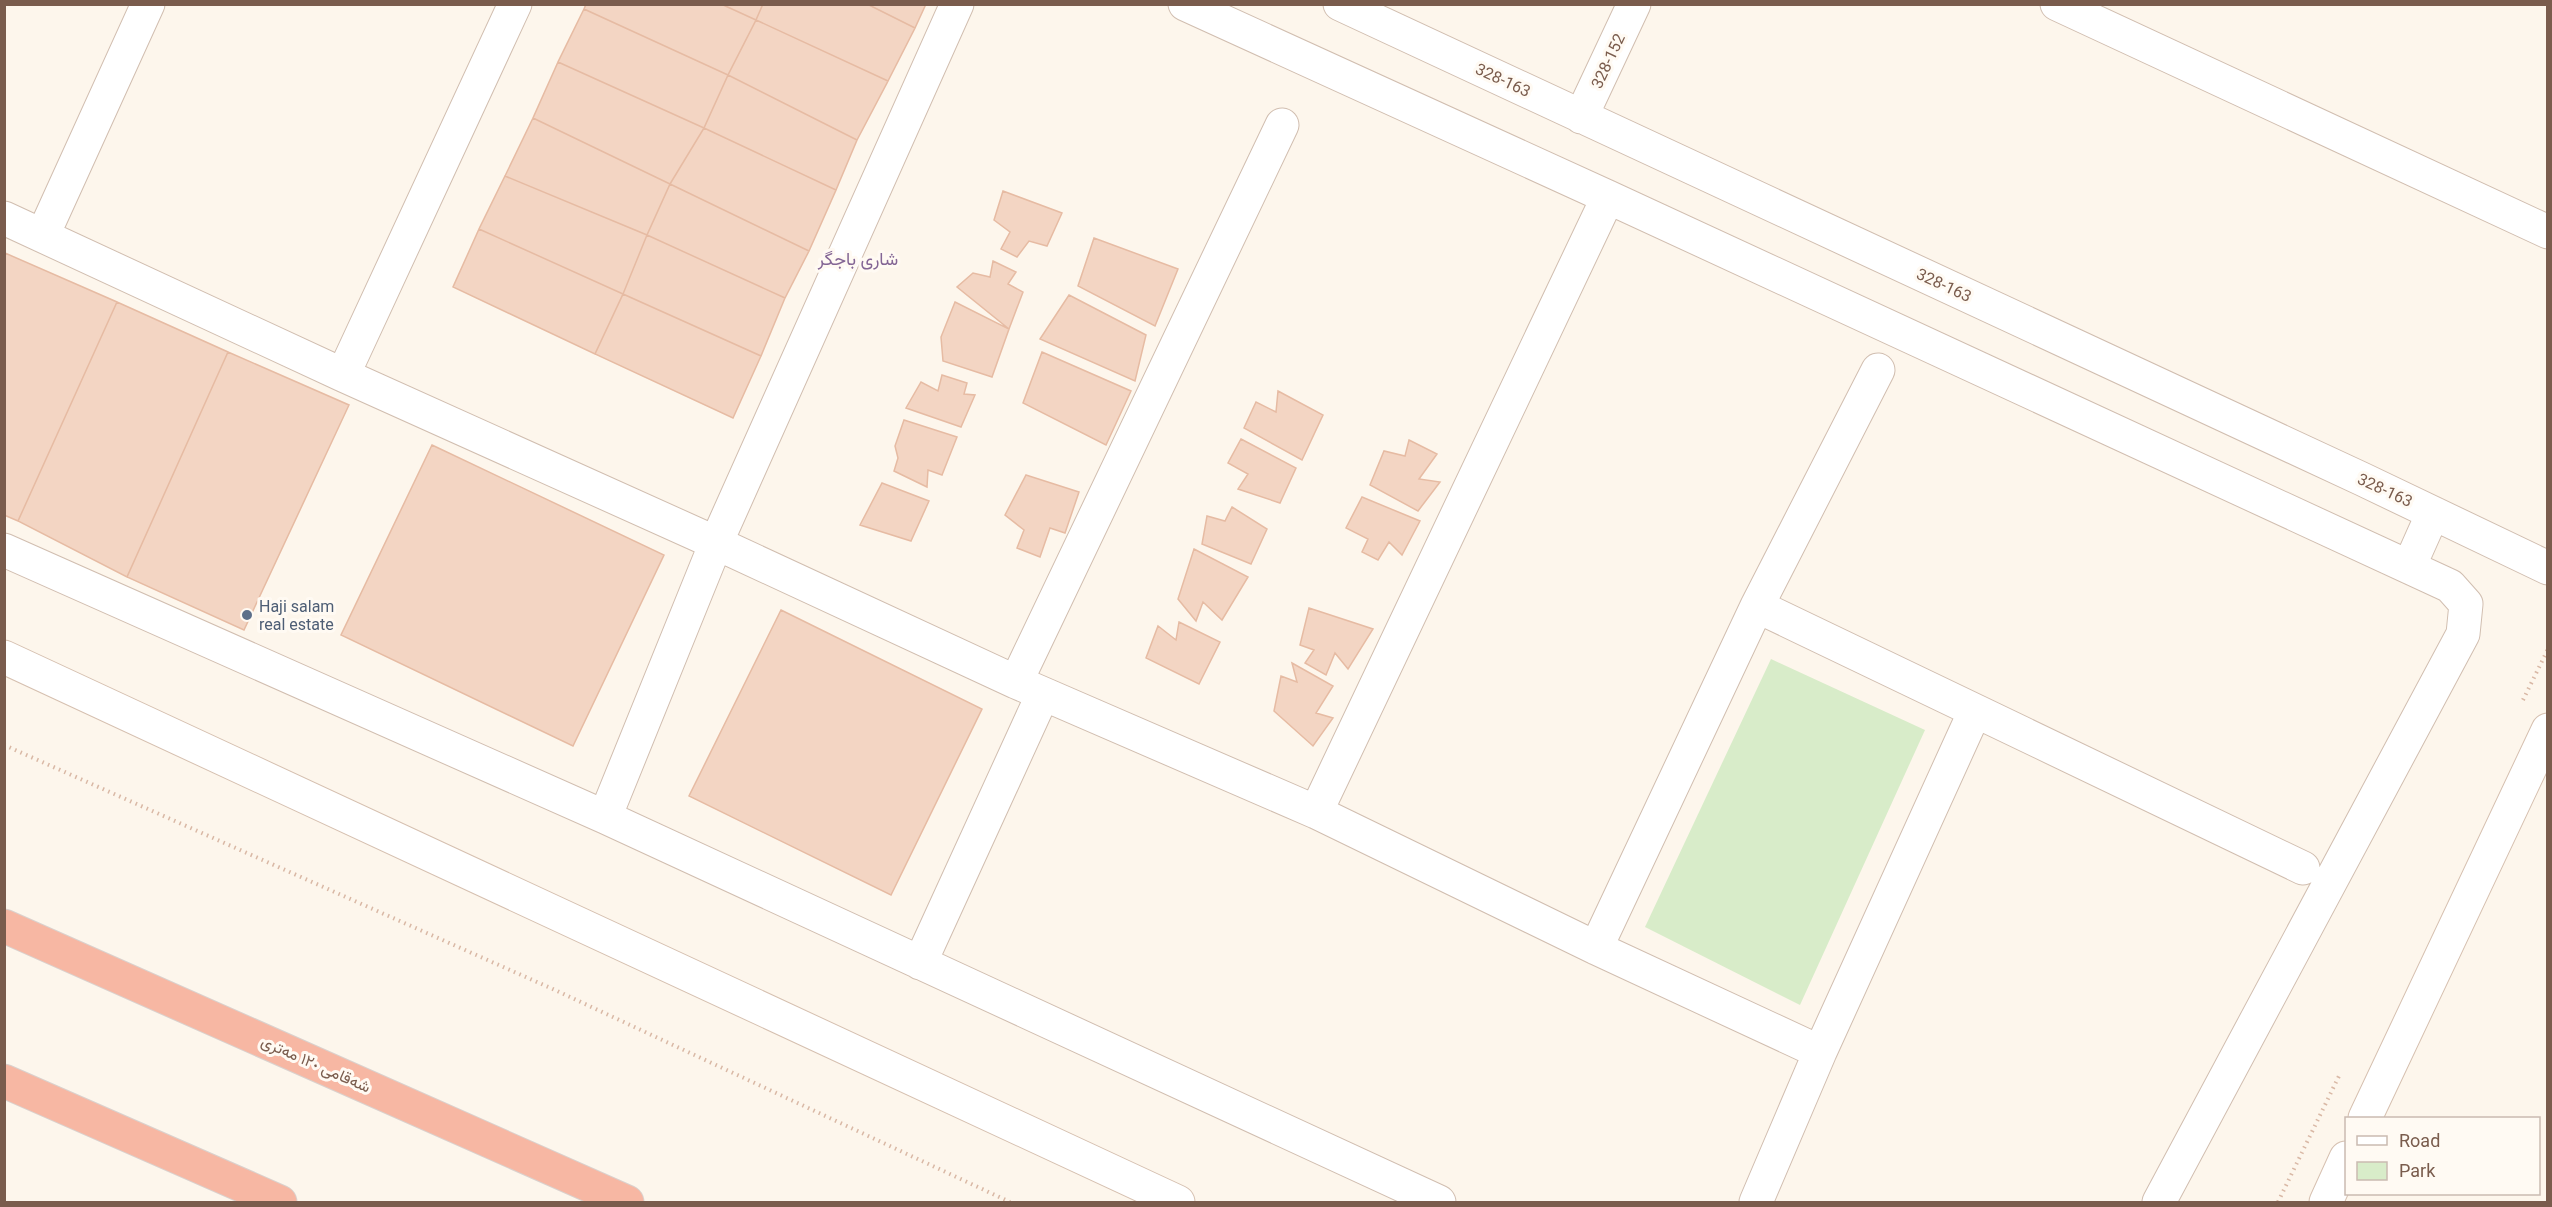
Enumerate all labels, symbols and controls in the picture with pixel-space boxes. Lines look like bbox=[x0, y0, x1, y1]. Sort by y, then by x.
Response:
street label: 328-152 bbox=[1587, 31, 1629, 91]
street label: 328-163 bbox=[1473, 59, 1533, 101]
district label: شاری باجگر bbox=[817, 248, 898, 270]
street label: 328-163 bbox=[1914, 264, 1974, 306]
street label: 328-163 bbox=[2355, 469, 2415, 511]
place label: Haji salam real estate bbox=[259, 597, 334, 634]
marker: Haji salam real estate bbox=[240, 608, 254, 622]
street label: شەقامی ١٢٠ مەتری bbox=[258, 1031, 374, 1098]
legend bbox=[2345, 1117, 2540, 1195]
text: Road bbox=[2399, 1130, 2440, 1151]
text: Park bbox=[2399, 1160, 2436, 1181]

